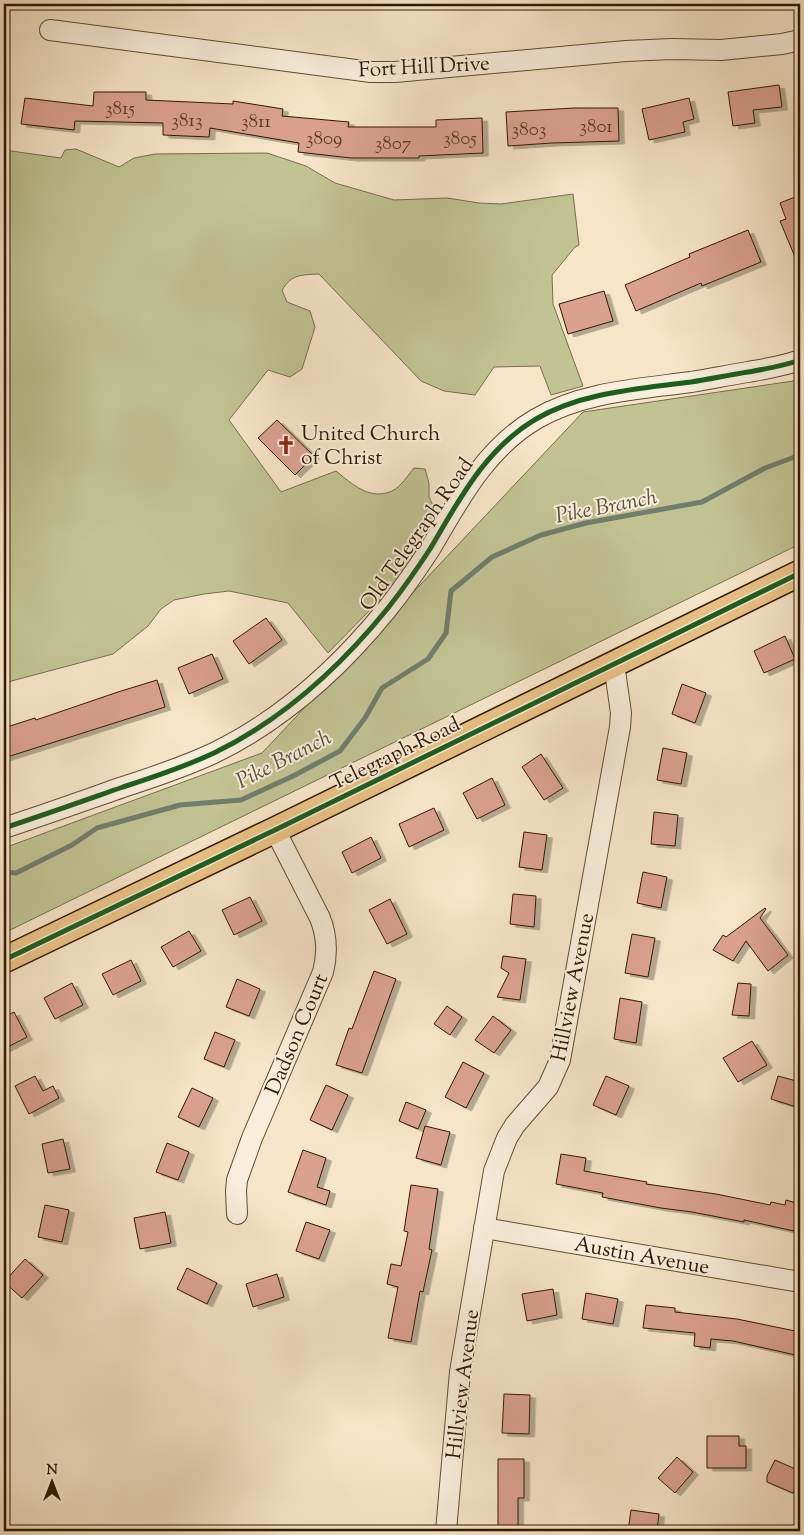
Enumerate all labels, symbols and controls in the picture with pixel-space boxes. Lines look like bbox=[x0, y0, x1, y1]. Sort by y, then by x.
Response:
street label: Fort Hill Drive bbox=[358, 50, 491, 86]
house number: 3815 bbox=[105, 96, 136, 123]
house number: 3813 bbox=[171, 108, 203, 135]
house number: 3811 bbox=[241, 109, 272, 136]
house number: 3801 bbox=[579, 114, 613, 141]
house number: 3803 bbox=[512, 117, 546, 144]
house number: 3809 bbox=[306, 126, 342, 153]
house number: 3805 bbox=[443, 126, 477, 153]
house number: 3807 bbox=[375, 131, 412, 158]
place label: United Church of Christ bbox=[301, 420, 440, 474]
church icon: United Church of Christ bbox=[275, 434, 297, 456]
street label: Old Telegraph Road bbox=[353, 452, 482, 618]
water label: Pike Branch bbox=[553, 482, 660, 533]
street label: Telegraph Road bbox=[326, 710, 466, 799]
water label: Pike Branch bbox=[231, 723, 338, 798]
street label: Hillview Avenue bbox=[545, 911, 603, 1064]
street label: Dadson Court bbox=[259, 969, 337, 1100]
street label: Austin Avenue bbox=[572, 1230, 712, 1284]
street label: Hillview Avenue bbox=[440, 1308, 488, 1461]
north arrow bbox=[28, 1458, 78, 1508]
text: N bbox=[46, 1461, 58, 1481]

